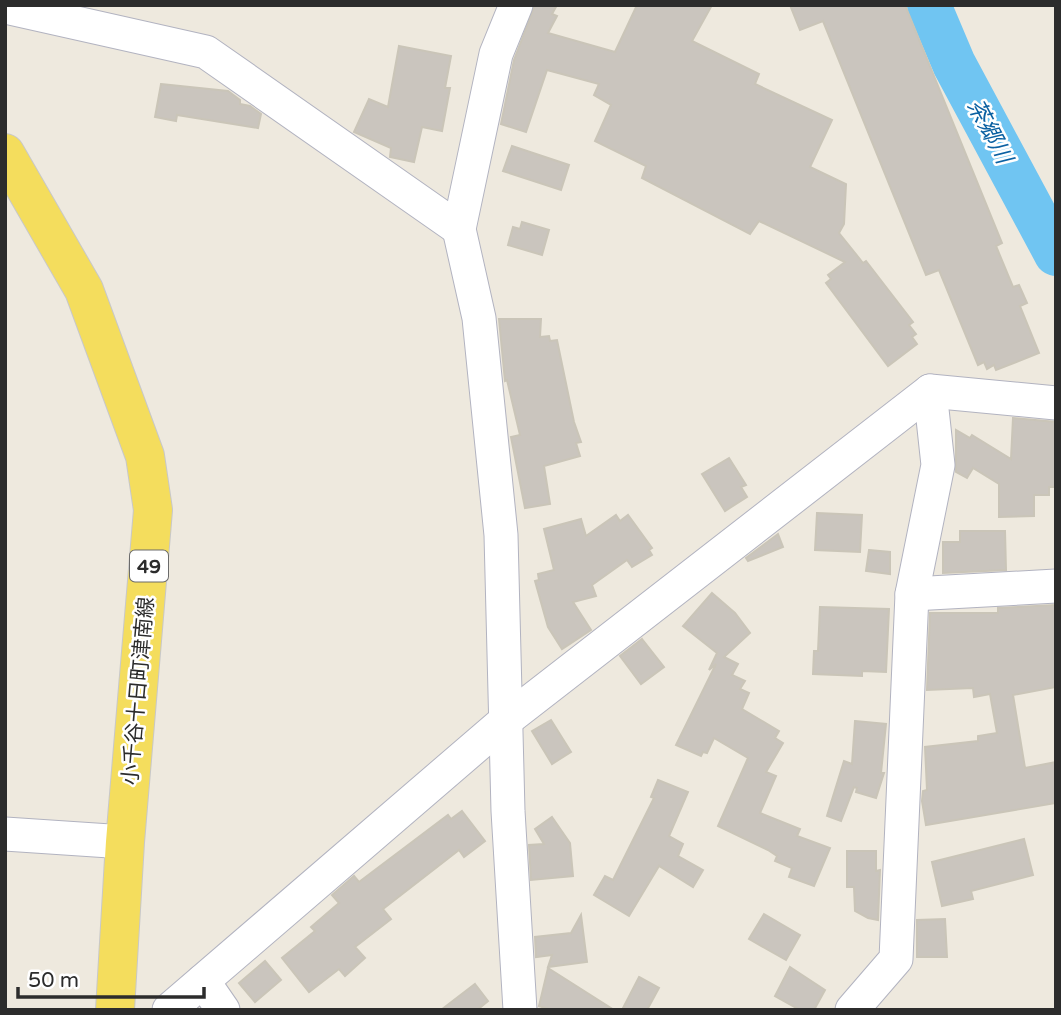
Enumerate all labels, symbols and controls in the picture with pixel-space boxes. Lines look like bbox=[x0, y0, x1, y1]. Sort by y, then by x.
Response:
water label: 茶郷川 bbox=[961, 94, 1019, 171]
road number: 49 bbox=[130, 551, 168, 582]
street label: 小千谷十日町津南線 bbox=[118, 596, 159, 786]
scale bar bbox=[18, 956, 203, 1000]
text: 50 m bbox=[28, 968, 79, 993]

